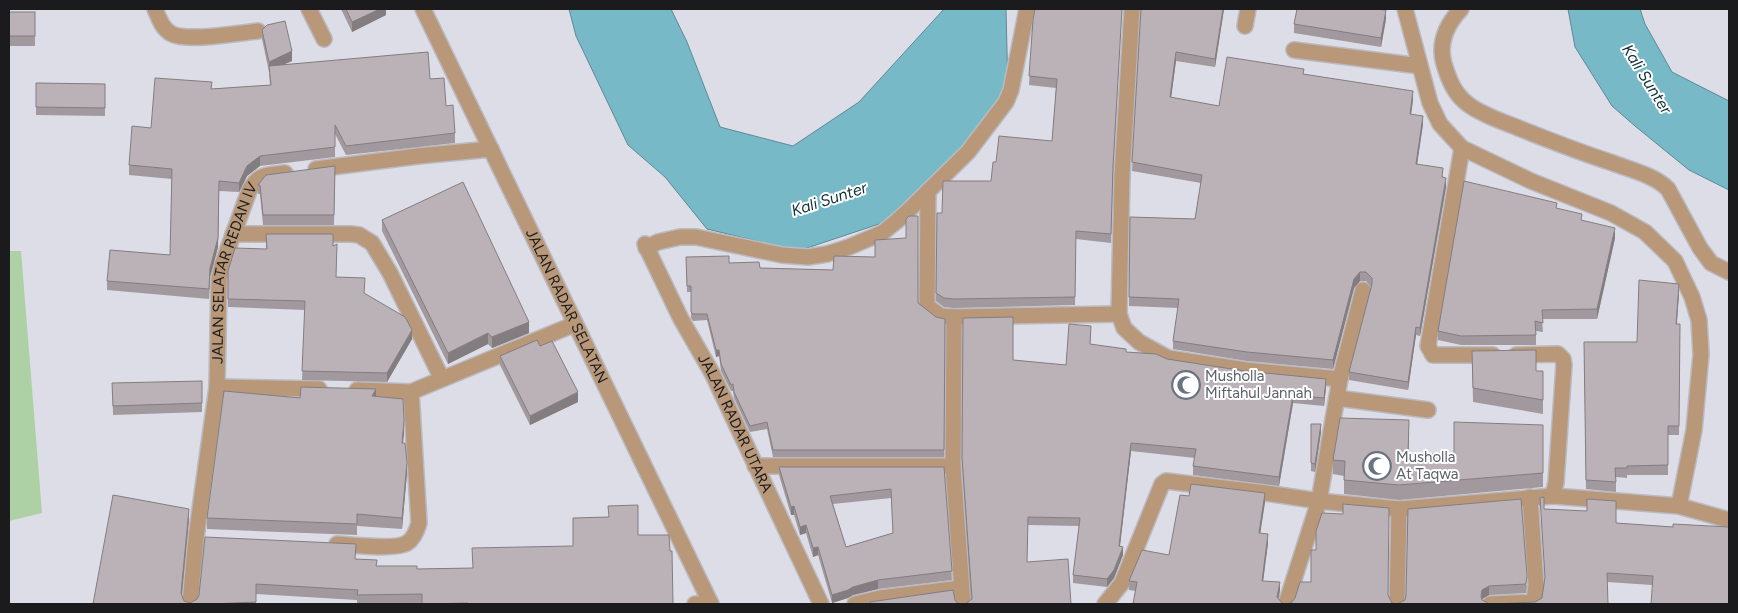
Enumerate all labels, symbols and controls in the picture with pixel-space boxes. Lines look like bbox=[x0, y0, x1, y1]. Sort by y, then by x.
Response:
water label: Kali Sunter bbox=[1618, 41, 1676, 118]
water label: Kali Sunter bbox=[789, 178, 870, 220]
street label: JALAN SELATAR REDAN IV bbox=[208, 179, 261, 364]
street label: JALAN RADAR SELATAN bbox=[522, 226, 612, 386]
street label: JALAN RADAR UTARA bbox=[694, 351, 776, 496]
place label: Musholla Miftahul Jannah bbox=[1205, 367, 1312, 402]
mosque icon: Musholla Miftahul Jannah bbox=[1171, 370, 1201, 400]
place label: Musholla At Taqwa bbox=[1396, 448, 1458, 483]
mosque icon: Musholla At Taqwa bbox=[1362, 451, 1392, 481]

